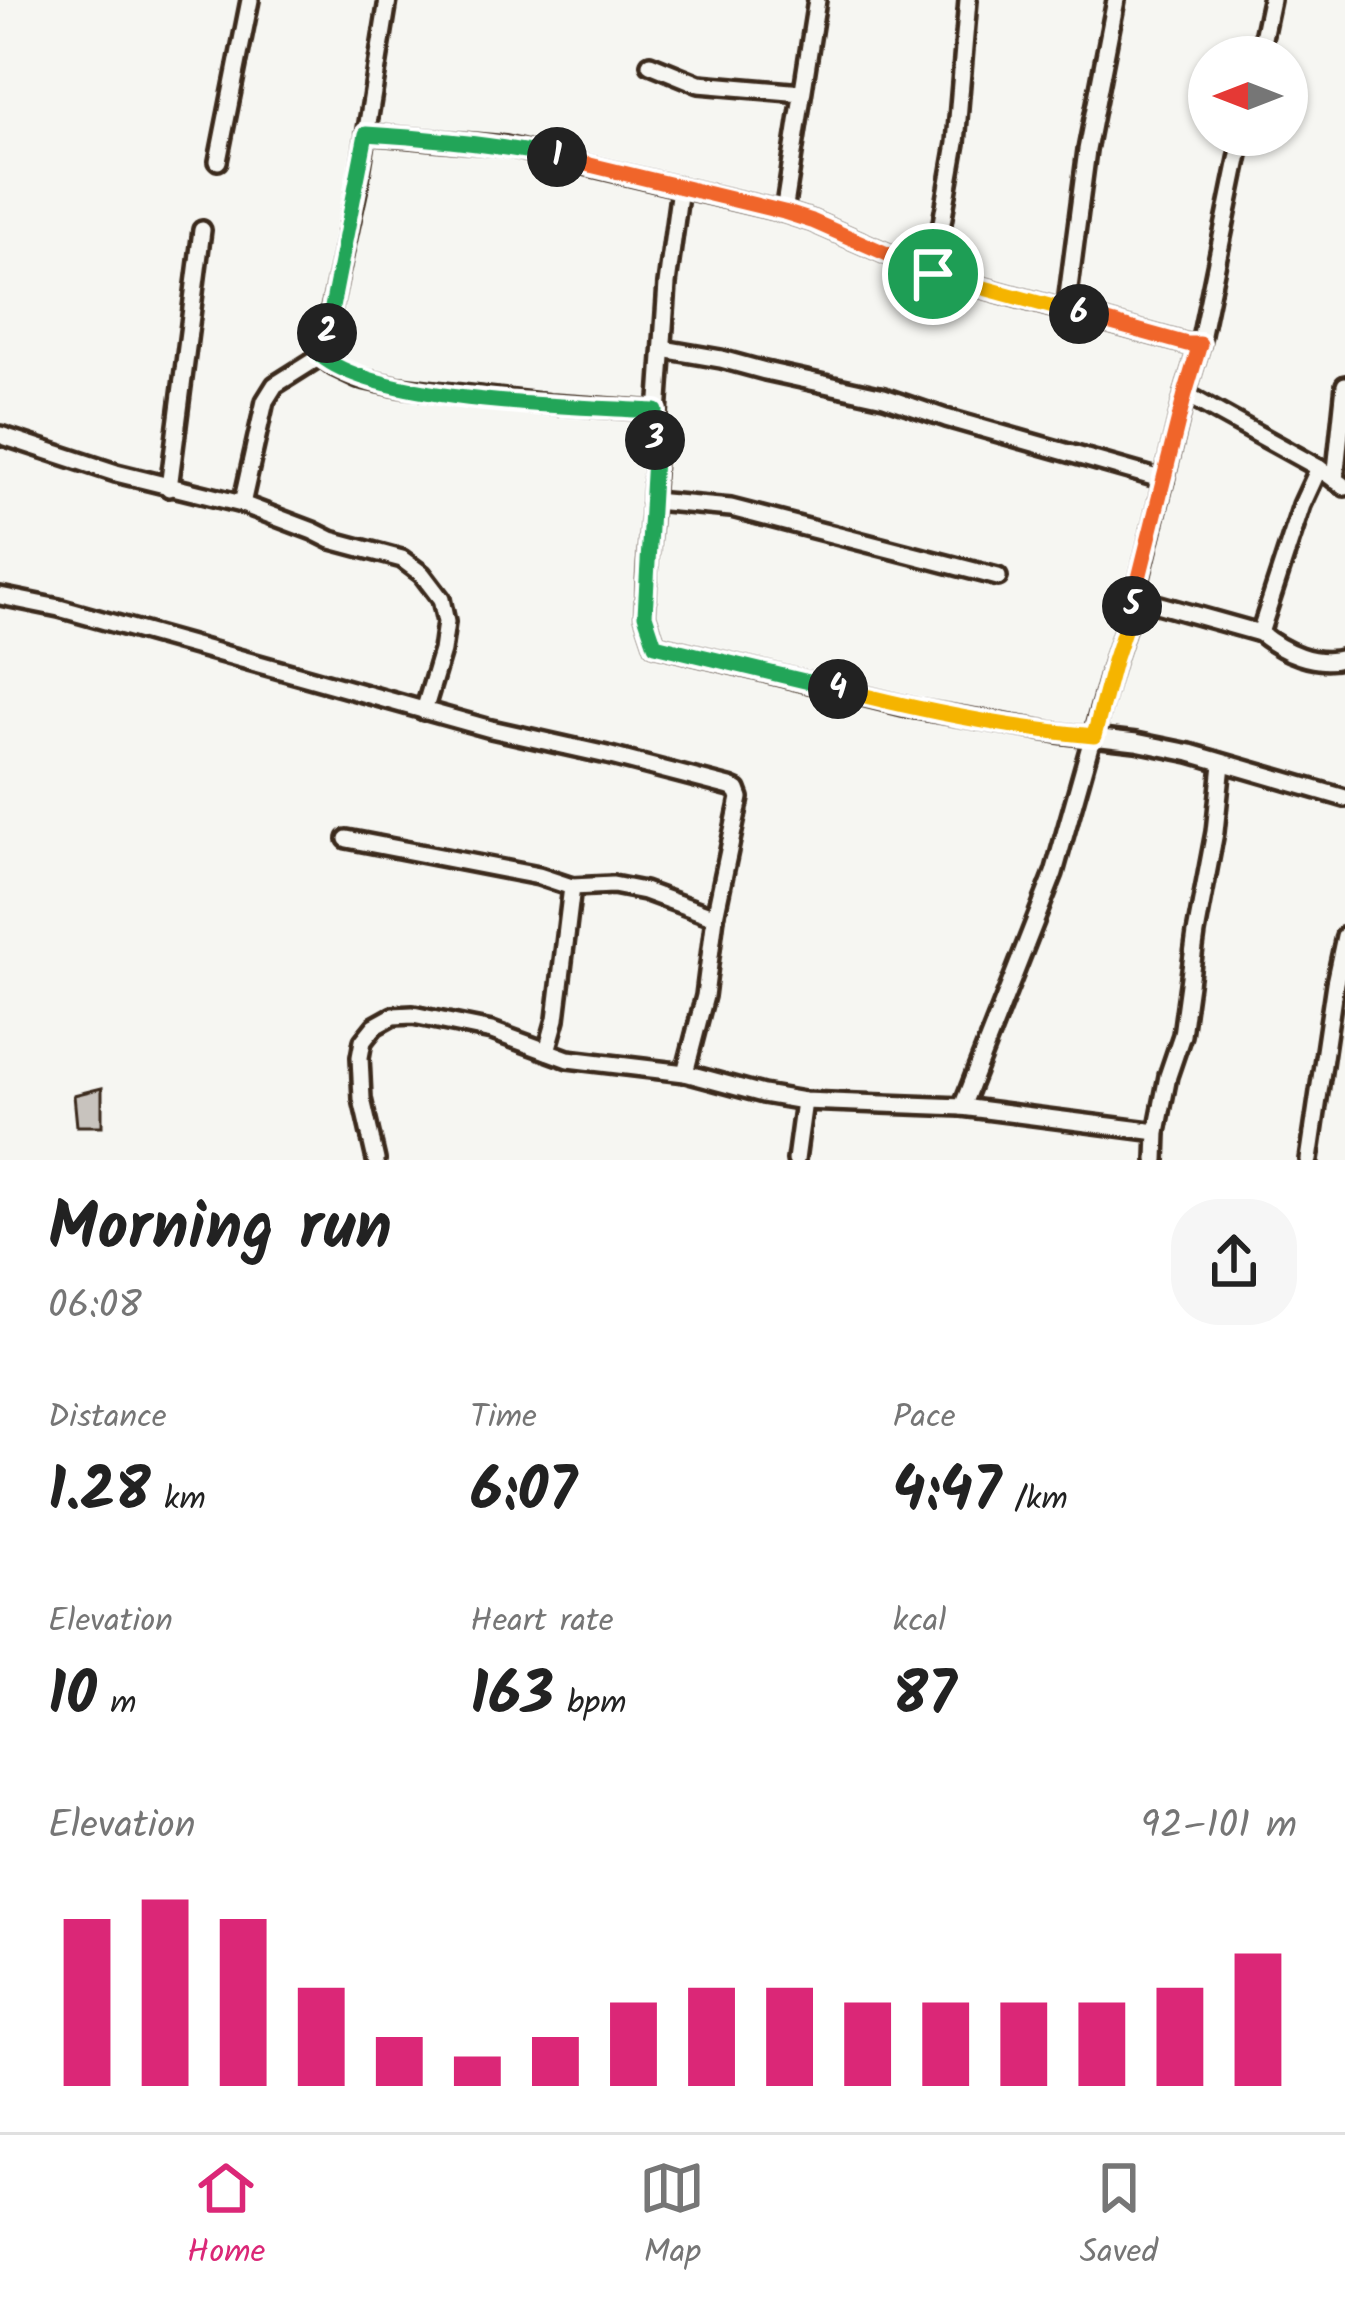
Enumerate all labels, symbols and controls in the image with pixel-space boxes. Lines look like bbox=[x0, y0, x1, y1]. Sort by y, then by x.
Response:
north arrow bbox=[1188, 36, 1308, 156]
map controls bbox=[1188, 36, 1308, 156]
pin: 1 bbox=[527, 127, 587, 187]
text: 1 bbox=[552, 130, 562, 183]
pin bbox=[882, 223, 984, 325]
icon: arrive bbox=[900, 241, 966, 307]
pin: 6 bbox=[1049, 284, 1109, 344]
text: 6 bbox=[1070, 287, 1088, 340]
pin: 2 bbox=[297, 303, 357, 363]
text: 2 bbox=[317, 306, 337, 359]
pin: 3 bbox=[625, 410, 685, 470]
text: 3 bbox=[646, 413, 664, 466]
pin: 5 bbox=[1102, 576, 1162, 636]
text: 5 bbox=[1124, 579, 1140, 632]
pin: 4 bbox=[808, 659, 868, 719]
text: 4 bbox=[829, 662, 847, 715]
text: Morning run bbox=[48, 1178, 392, 1283]
button: share bbox=[1171, 1199, 1297, 1325]
text: 06:08 bbox=[48, 1276, 142, 1338]
text: Distance bbox=[48, 1392, 167, 1445]
text: Time bbox=[470, 1392, 537, 1445]
text: Pace bbox=[893, 1392, 956, 1445]
text: 1.28 bbox=[48, 1445, 151, 1541]
text: 6:07 bbox=[470, 1445, 577, 1541]
text: 4:47 bbox=[893, 1445, 1001, 1541]
text: km bbox=[151, 1474, 206, 1527]
text: /km bbox=[1001, 1474, 1068, 1527]
text: Elevation bbox=[48, 1596, 173, 1649]
text: Heart rate bbox=[470, 1596, 614, 1649]
text: kcal bbox=[893, 1596, 946, 1649]
text: 10 bbox=[48, 1649, 97, 1745]
text: 163 bbox=[470, 1649, 554, 1745]
text: 87 bbox=[893, 1649, 956, 1745]
text: m bbox=[97, 1678, 136, 1731]
text: bpm bbox=[554, 1678, 626, 1731]
text: Elevation bbox=[48, 1796, 196, 1858]
text: 92–101 m bbox=[1141, 1796, 1297, 1858]
tab: Home bbox=[187, 2155, 265, 2280]
tab: Map bbox=[639, 2155, 705, 2280]
tab: Saved bbox=[1080, 2155, 1158, 2280]

